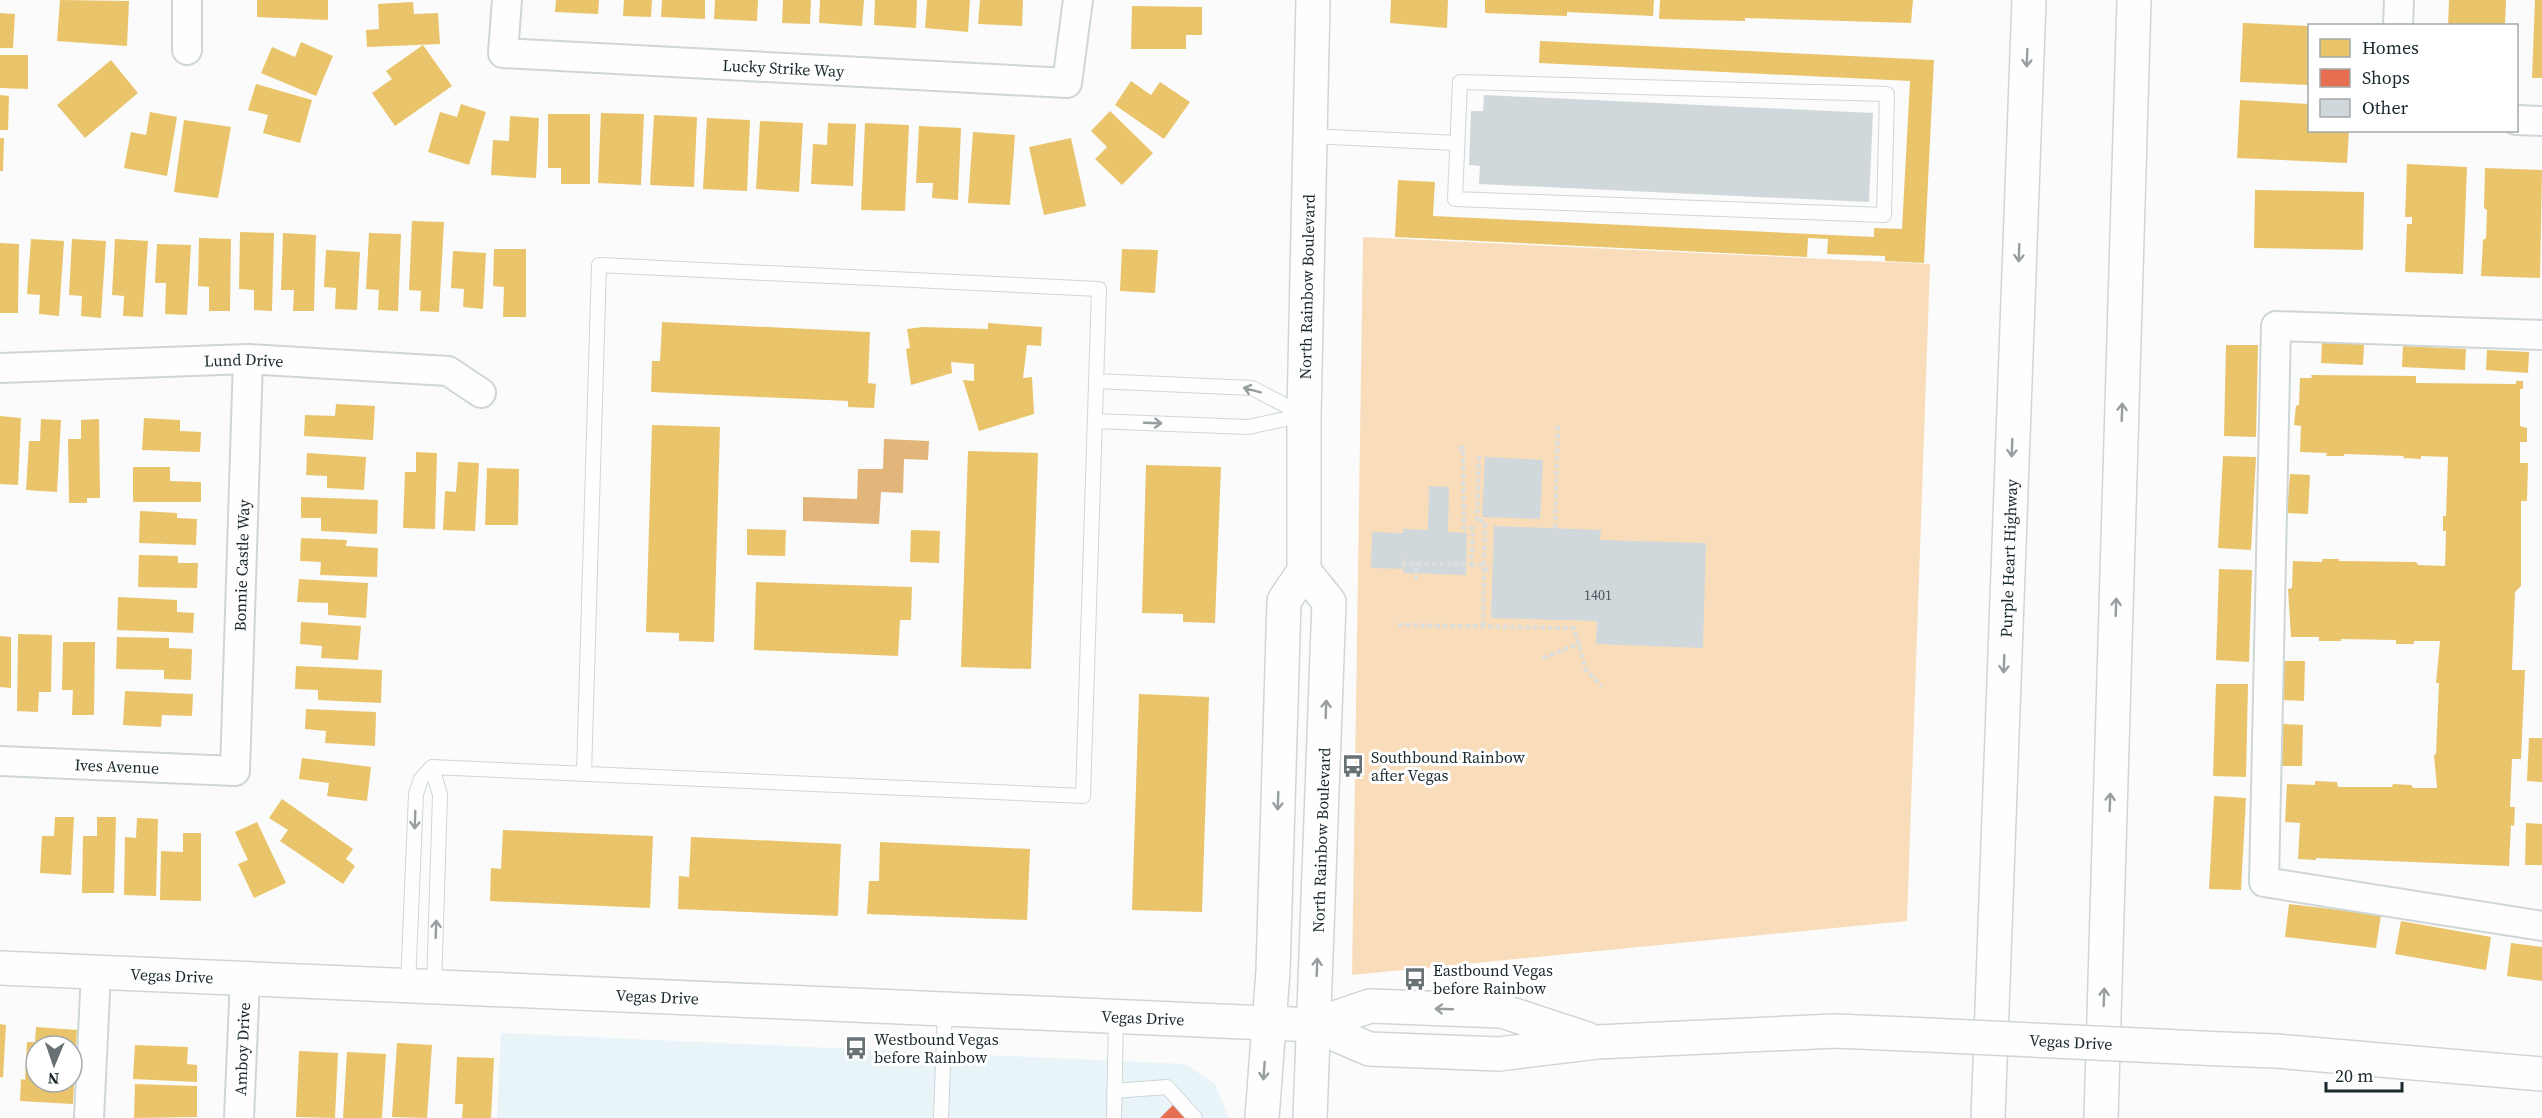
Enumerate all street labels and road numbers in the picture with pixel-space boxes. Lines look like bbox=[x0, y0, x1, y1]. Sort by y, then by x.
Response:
street label: Lucky Strike Way bbox=[722, 54, 846, 82]
street label: North Rainbow Boulevard bbox=[1294, 194, 1320, 380]
street label: Lund Drive bbox=[204, 348, 284, 372]
street label: Purple Heart Highway bbox=[1995, 478, 2022, 638]
street label: Bonnie Castle Way bbox=[228, 498, 255, 632]
street label: North Rainbow Boulevard bbox=[1307, 747, 1335, 933]
street label: Ives Avenue bbox=[74, 753, 160, 779]
street label: Vegas Drive bbox=[130, 963, 214, 988]
street label: Vegas Drive bbox=[615, 984, 699, 1009]
street label: Amboy Drive bbox=[229, 1002, 255, 1096]
street label: Vegas Drive bbox=[1101, 1005, 1185, 1030]
street label: Vegas Drive bbox=[2029, 1029, 2113, 1055]

